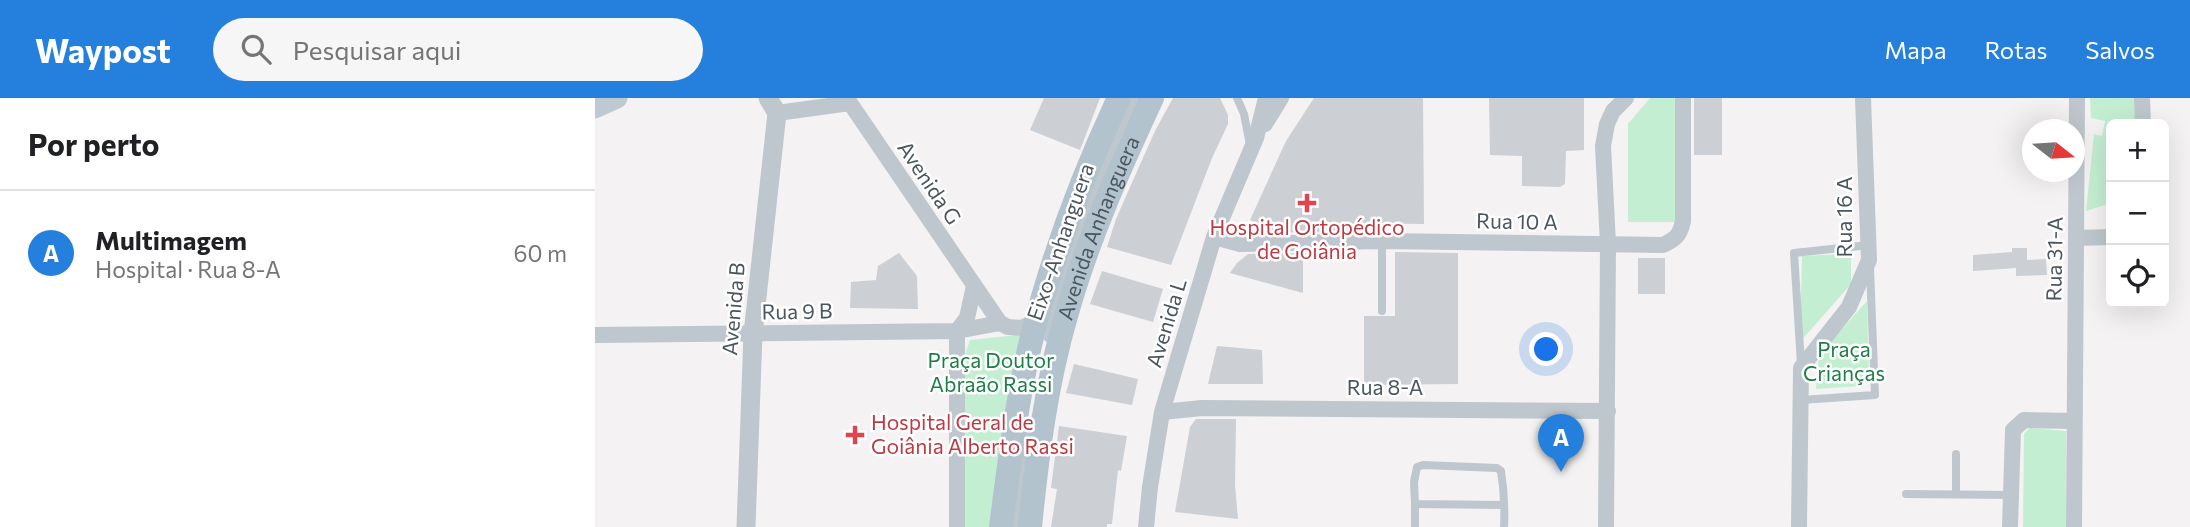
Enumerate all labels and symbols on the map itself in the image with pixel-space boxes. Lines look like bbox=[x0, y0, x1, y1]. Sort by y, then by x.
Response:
north arrow bbox=[2022, 119, 2085, 182]
street label: Avenida Anhanguera bbox=[1052, 132, 1144, 323]
street label: Avenida G bbox=[893, 136, 967, 229]
street label: Eixo-Anhanguera bbox=[1021, 160, 1098, 323]
street label: Rua 16 A bbox=[1831, 177, 1856, 257]
marker: Hospital Ortopédico de Goiânia bbox=[1297, 193, 1317, 213]
street label: Rua 10 A bbox=[1476, 207, 1558, 234]
place label: Hospital Ortopédico de Goiânia bbox=[1210, 214, 1404, 263]
street label: Rua 31-A bbox=[2040, 216, 2067, 301]
street label: Avenida B bbox=[716, 261, 749, 356]
street label: Avenida L bbox=[1140, 275, 1191, 370]
street label: Rua 9 B bbox=[761, 297, 833, 324]
your location bbox=[1529, 332, 1563, 366]
park label: Praça Crianças bbox=[1803, 336, 1885, 385]
park label: Praça Doutor Abraão Rassi bbox=[928, 347, 1054, 396]
street label: Rua 8-A bbox=[1347, 374, 1423, 399]
place label: Hospital Geral de Goiânia Alberto Rassi bbox=[871, 409, 1074, 458]
pin: A bbox=[1538, 414, 1584, 472]
marker: Hospital Geral de Goiânia Alberto Rassi bbox=[845, 425, 865, 445]

